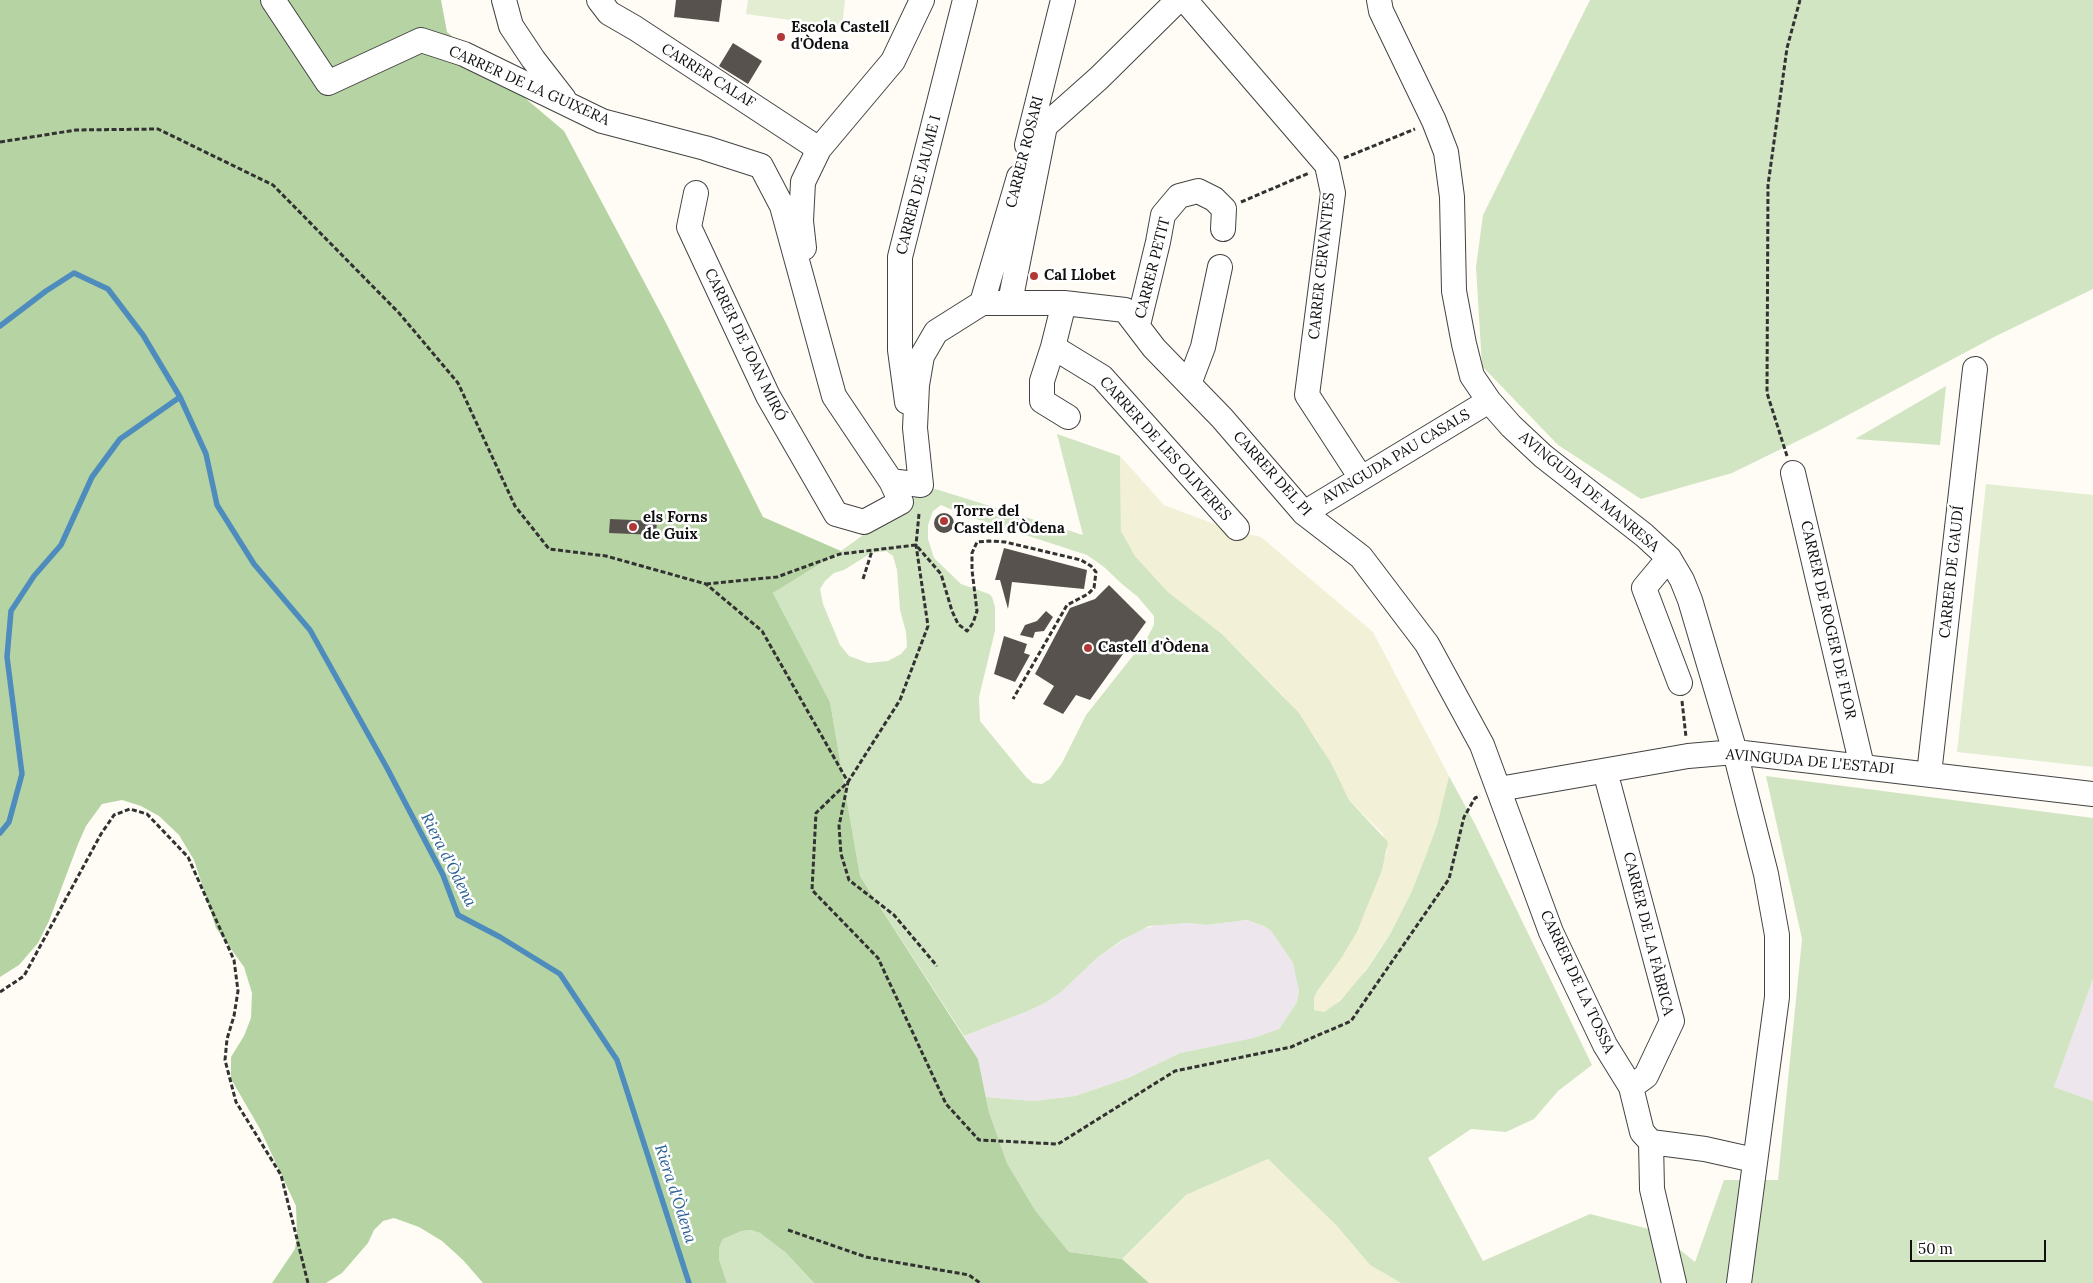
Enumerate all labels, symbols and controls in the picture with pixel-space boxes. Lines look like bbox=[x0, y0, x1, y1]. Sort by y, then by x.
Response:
place label: Escola Castell d'Òdena bbox=[791, 19, 889, 54]
marker: Escola Castell d'Òdena bbox=[775, 31, 787, 43]
street label: CARRER CALAF bbox=[658, 40, 758, 112]
street label: CARRER DE LA GUIXERA bbox=[446, 42, 612, 130]
street label: CARRER ROSARI bbox=[1002, 94, 1048, 210]
street label: CARRER DE JAUME I bbox=[893, 113, 945, 257]
street label: CARRER CERVANTES bbox=[1305, 192, 1339, 340]
street label: CARRER PETIT bbox=[1132, 215, 1174, 321]
street label: CARRER DE JOAN MIRÓ bbox=[700, 266, 790, 424]
place label: Cal Llobet bbox=[1044, 267, 1116, 285]
marker: Cal Llobet bbox=[1028, 270, 1040, 282]
street label: CARRER DE LES OLIVERES bbox=[1095, 373, 1235, 525]
street label: AVINGUDA PAU CASALS bbox=[1319, 406, 1473, 508]
street label: CARRER DEL PI bbox=[1229, 428, 1315, 520]
street label: AVINGUDA DE MANRESA bbox=[1515, 428, 1663, 556]
place label: Torre del Castell d'Òdena bbox=[954, 503, 1065, 538]
street label: CARRER DE GAUDÍ bbox=[1936, 505, 1968, 639]
place label: els Forns de Guix bbox=[643, 509, 707, 544]
marker: Torre del Castell d'Òdena bbox=[938, 515, 950, 527]
street label: CARRER DE ROGER DE FLOR bbox=[1796, 519, 1860, 721]
marker: els Forns de Guix bbox=[627, 521, 639, 533]
place label: Castell d'Òdena bbox=[1098, 639, 1209, 657]
marker: Castell d'Òdena bbox=[1082, 642, 1094, 654]
street label: AVINGUDA DE L'ESTADI bbox=[1725, 746, 1895, 778]
water label: Riera d'Òdena bbox=[416, 810, 480, 910]
street label: CARRER DE LA FÀBRICA bbox=[1619, 850, 1677, 1018]
street label: CARRER DE LA TOSSA bbox=[1536, 908, 1618, 1056]
water label: Riera d'Òdena bbox=[650, 1142, 700, 1246]
scale bar bbox=[1913, 1230, 2049, 1262]
text: 50 m bbox=[1918, 1239, 1953, 1258]

